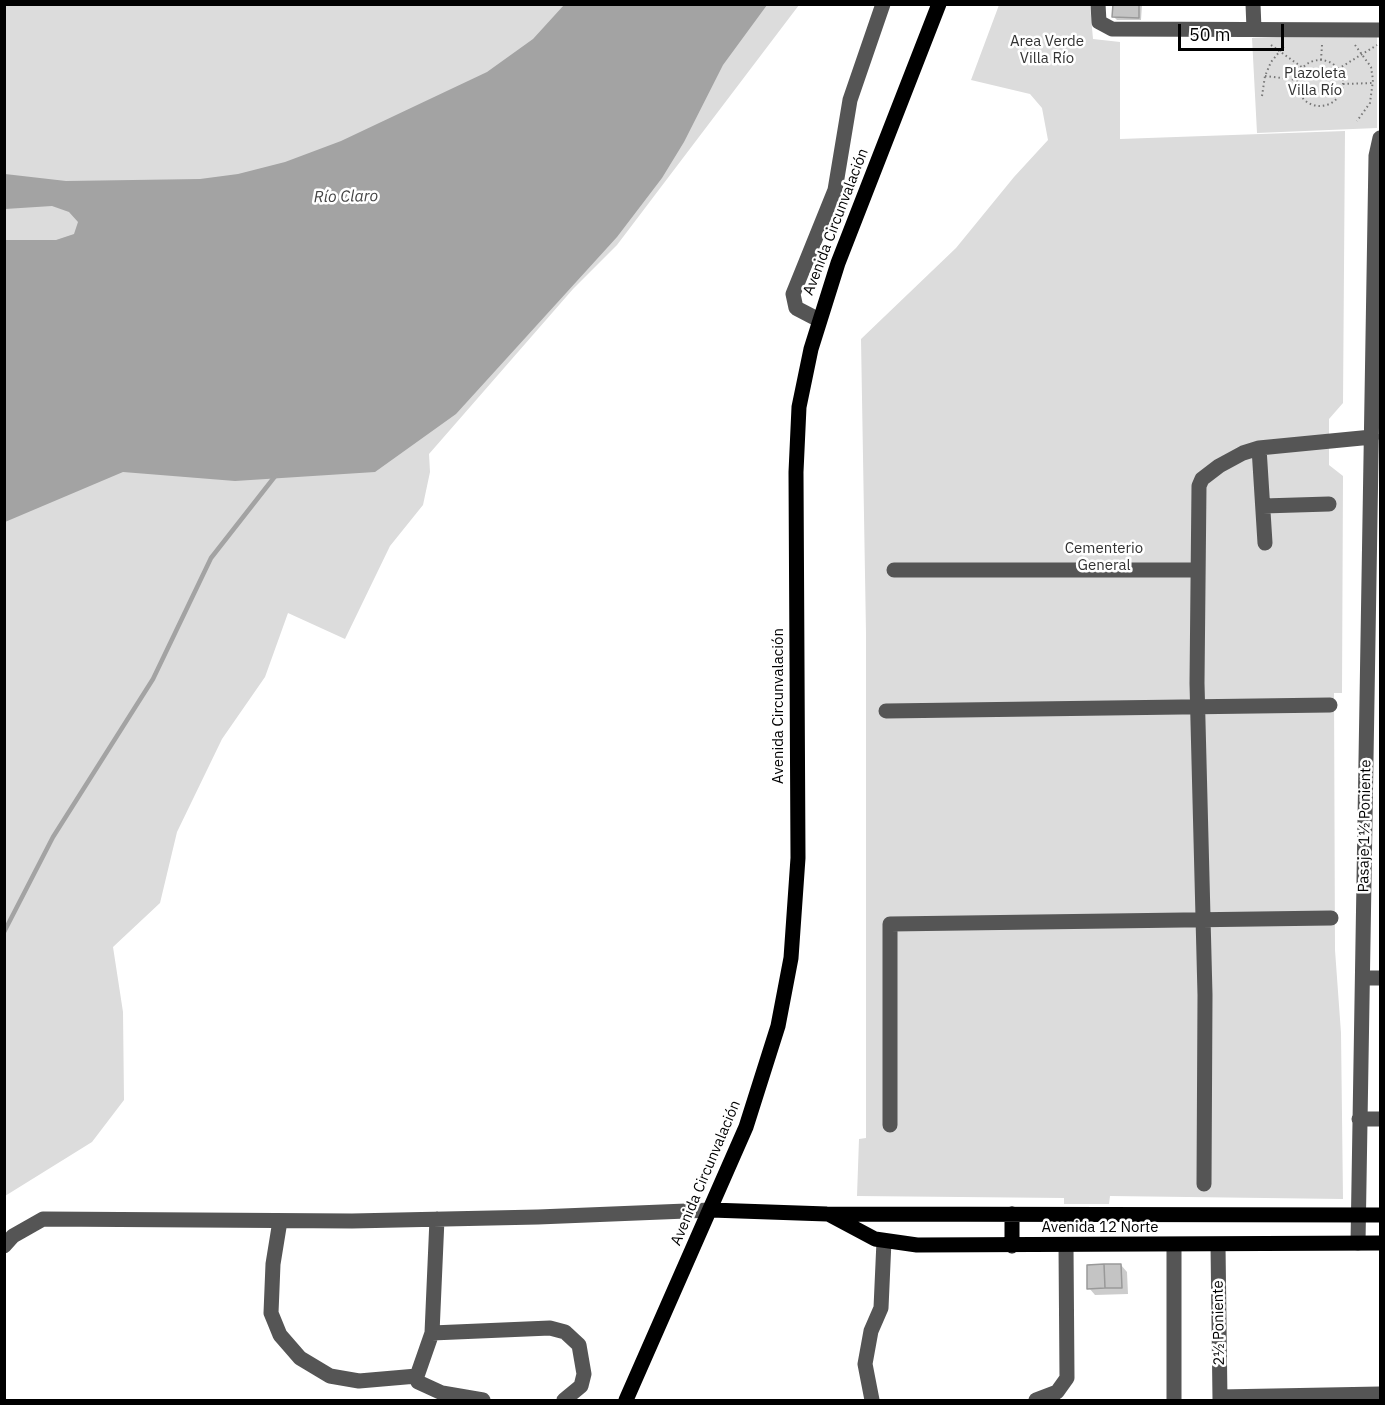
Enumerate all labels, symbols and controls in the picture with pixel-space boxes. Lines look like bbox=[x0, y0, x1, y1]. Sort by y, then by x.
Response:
scale bar bbox=[1181, 12, 1288, 50]
text: 50 m bbox=[1189, 23, 1231, 46]
park label: Area Verde Villa Río bbox=[1010, 33, 1084, 68]
park label: Plazoleta Villa Río bbox=[1284, 65, 1346, 100]
street label: Avenida Circunvalación bbox=[800, 146, 872, 298]
water label: Río Claro bbox=[314, 187, 378, 207]
park label: Cementerio General bbox=[1065, 540, 1143, 575]
street label: Avenida Circunvalación bbox=[770, 628, 788, 784]
street label: Pasaje 1½ Poniente bbox=[1355, 759, 1375, 893]
street label: Avenida Circunvalación bbox=[667, 1098, 745, 1248]
street label: Avenida 12 Norte bbox=[1042, 1219, 1158, 1237]
street label: 2½ Poniente bbox=[1209, 1280, 1229, 1366]

